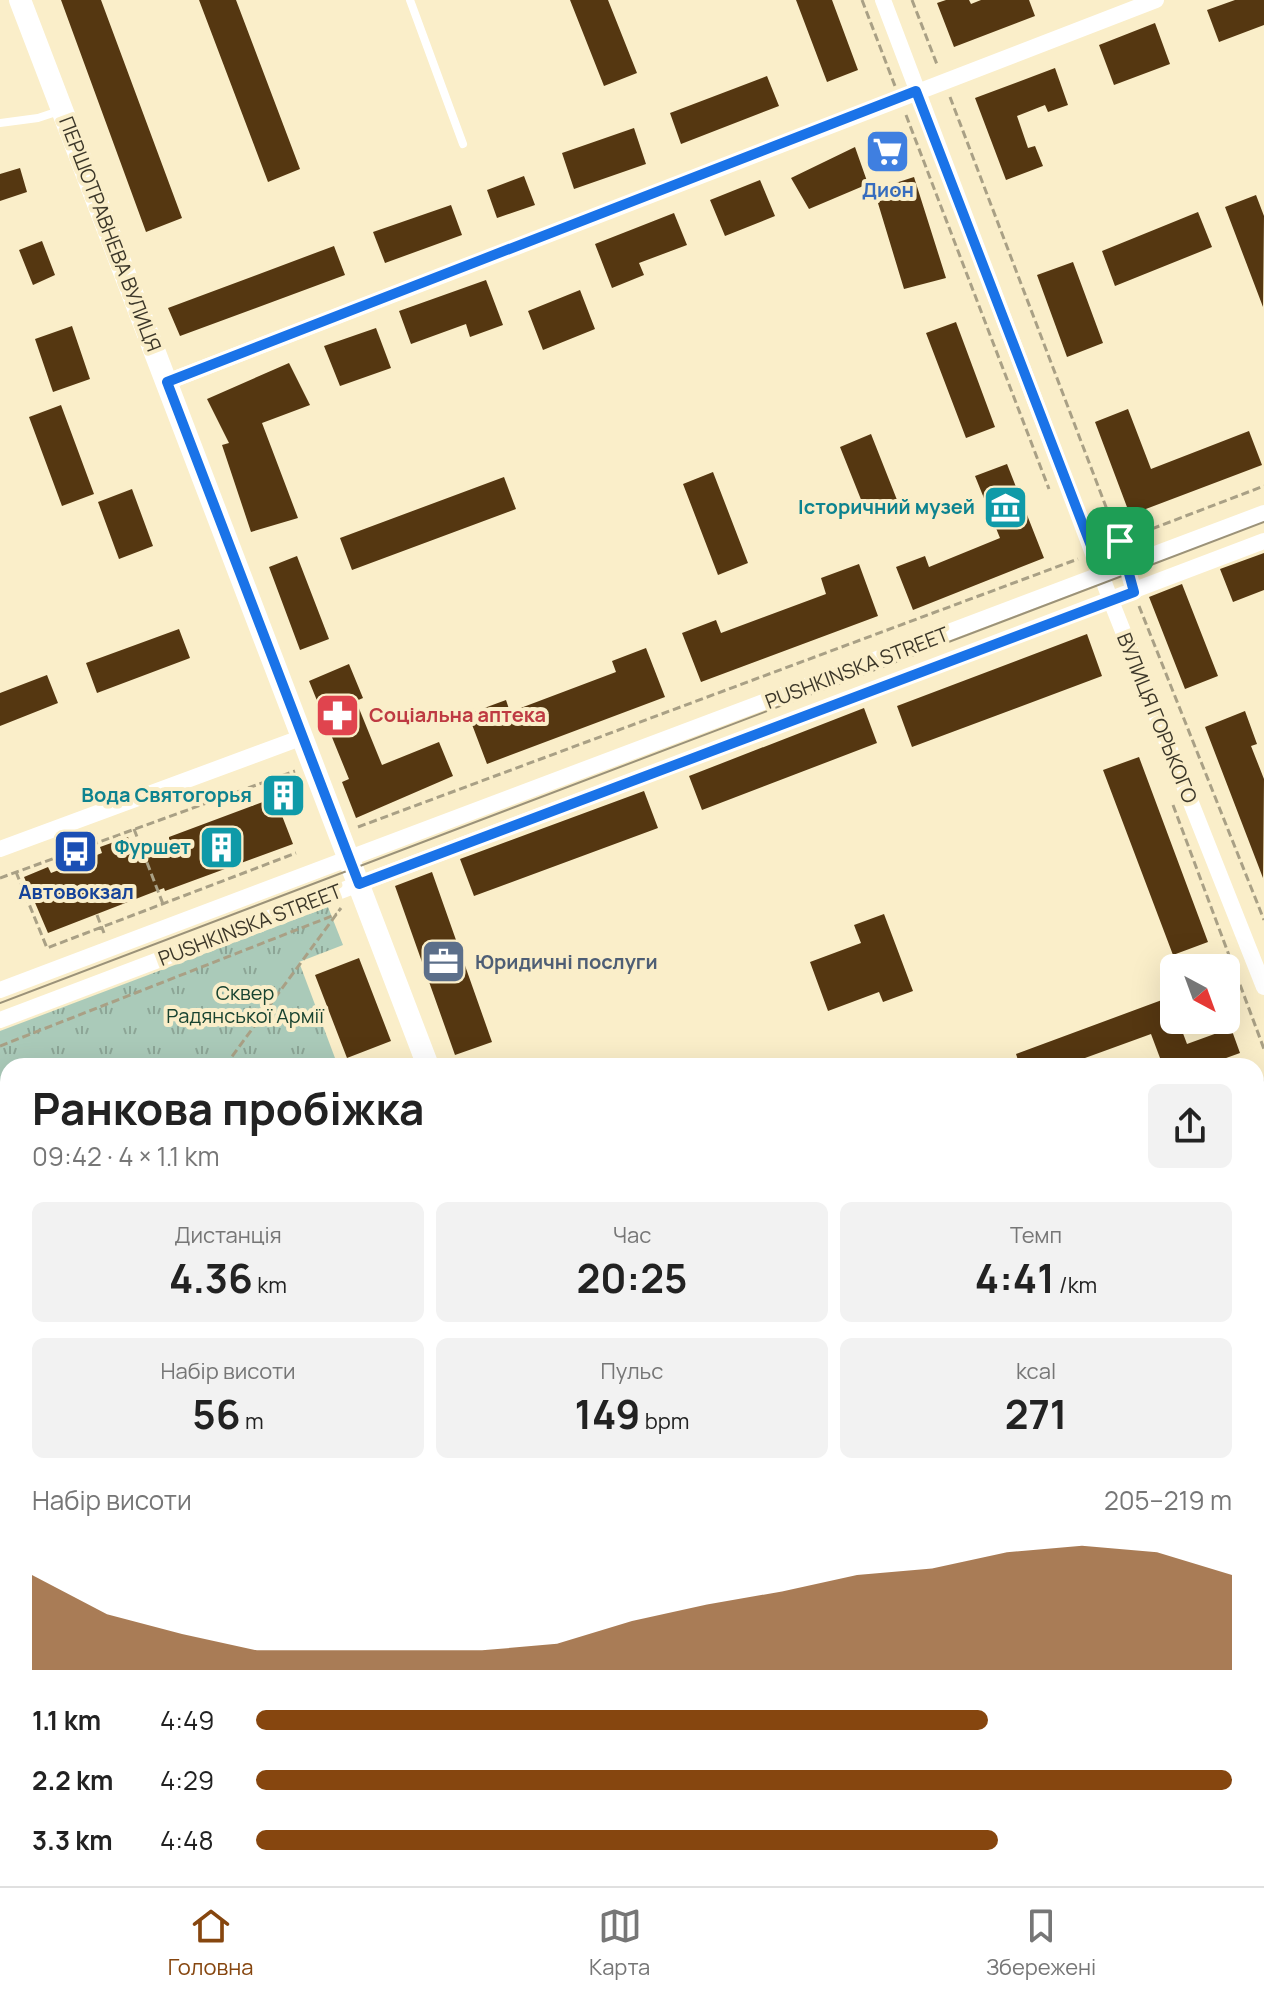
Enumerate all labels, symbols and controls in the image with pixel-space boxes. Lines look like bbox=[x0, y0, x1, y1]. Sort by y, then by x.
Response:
street label: ПЕРШОТРАВНЕВА ВУЛИЦЯ bbox=[53, 113, 168, 355]
supermarket icon: Дион bbox=[864, 127, 912, 175]
place label: Дион bbox=[862, 176, 914, 203]
museum icon: Історичний музей bbox=[982, 483, 1030, 531]
place label: Історичний музей bbox=[798, 493, 975, 520]
pin bbox=[1086, 507, 1154, 575]
icon: arrive bbox=[1098, 519, 1142, 563]
street label: PUSHKINSKA STREET bbox=[761, 620, 952, 715]
street label: ВУЛИЦЯ ГОРЬКОГО bbox=[1111, 629, 1204, 807]
pharmacy icon: Соціальна аптека bbox=[314, 691, 362, 739]
place label: Соціальна аптека bbox=[369, 701, 546, 728]
building icon: Вода Святогорья bbox=[259, 771, 307, 819]
place label: Вода Святогорья bbox=[81, 781, 252, 808]
building icon: Фуршет bbox=[198, 823, 246, 871]
bus stop icon: Автовокзал bbox=[52, 828, 100, 876]
place label: Фуршет bbox=[115, 833, 191, 860]
street label: PUSHKINSKA STREET bbox=[154, 877, 345, 972]
place label: Автовокзал bbox=[18, 878, 134, 905]
office icon: Юридичні послуги bbox=[420, 938, 468, 986]
place label: Юридичні послуги bbox=[475, 948, 658, 975]
north arrow bbox=[1160, 954, 1240, 1034]
map controls bbox=[1160, 954, 1240, 1034]
park label: Сквер Радянської Армії bbox=[166, 979, 325, 1029]
text: Ранкова пробіжка bbox=[32, 1078, 424, 1138]
button: share bbox=[1148, 1084, 1232, 1168]
text: 09:42 · 4 × 1.1 km bbox=[32, 1138, 219, 1174]
text: Дистанція bbox=[174, 1220, 282, 1250]
text: Час bbox=[613, 1220, 651, 1250]
text: Темп bbox=[1010, 1220, 1062, 1250]
text: 4.36 bbox=[169, 1250, 253, 1305]
text: 20:25 bbox=[576, 1250, 688, 1305]
text: 4:41 bbox=[975, 1250, 1055, 1305]
text: km bbox=[253, 1270, 287, 1300]
text: /km bbox=[1055, 1270, 1097, 1300]
text: Набір висоти bbox=[160, 1356, 296, 1386]
text: Пульс bbox=[601, 1356, 663, 1386]
text: kcal bbox=[1016, 1356, 1056, 1386]
text: 56 bbox=[192, 1386, 241, 1441]
text: 149 bbox=[575, 1386, 640, 1441]
text: 271 bbox=[1005, 1386, 1067, 1441]
text: m bbox=[241, 1406, 264, 1436]
text: bpm bbox=[640, 1406, 689, 1436]
text: Набір висоти bbox=[32, 1482, 192, 1518]
text: 205–219 m bbox=[1104, 1482, 1232, 1518]
text: 1.1 km bbox=[32, 1702, 101, 1738]
text: 4:49 bbox=[160, 1702, 214, 1738]
text: 2.2 km bbox=[32, 1762, 113, 1798]
text: 4:29 bbox=[160, 1762, 214, 1798]
text: 3.3 km bbox=[32, 1822, 113, 1858]
text: 4:48 bbox=[160, 1822, 214, 1858]
tab: Головна bbox=[168, 1904, 253, 1982]
tab: Карта bbox=[589, 1904, 650, 1982]
tab: Збережені bbox=[986, 1904, 1096, 1982]

